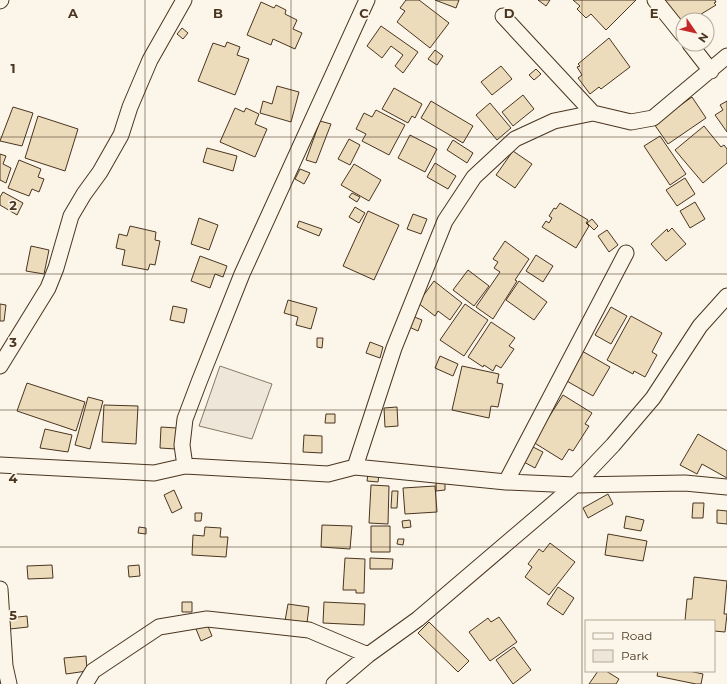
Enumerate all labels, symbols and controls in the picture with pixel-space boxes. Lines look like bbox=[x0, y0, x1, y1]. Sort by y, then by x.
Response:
text: A bbox=[67, 5, 79, 21]
text: B bbox=[213, 5, 223, 21]
text: C bbox=[359, 5, 369, 21]
text: D bbox=[504, 5, 515, 21]
text: E bbox=[650, 5, 659, 21]
north arrow bbox=[675, 12, 715, 52]
text: N bbox=[695, 30, 712, 45]
text: 1 bbox=[10, 60, 16, 76]
text: 2 bbox=[9, 197, 17, 213]
text: 3 bbox=[8, 334, 17, 350]
text: 4 bbox=[9, 470, 18, 486]
text: 5 bbox=[9, 607, 17, 623]
legend bbox=[585, 620, 715, 672]
text: Road bbox=[621, 628, 652, 643]
text: Park bbox=[621, 648, 649, 663]

